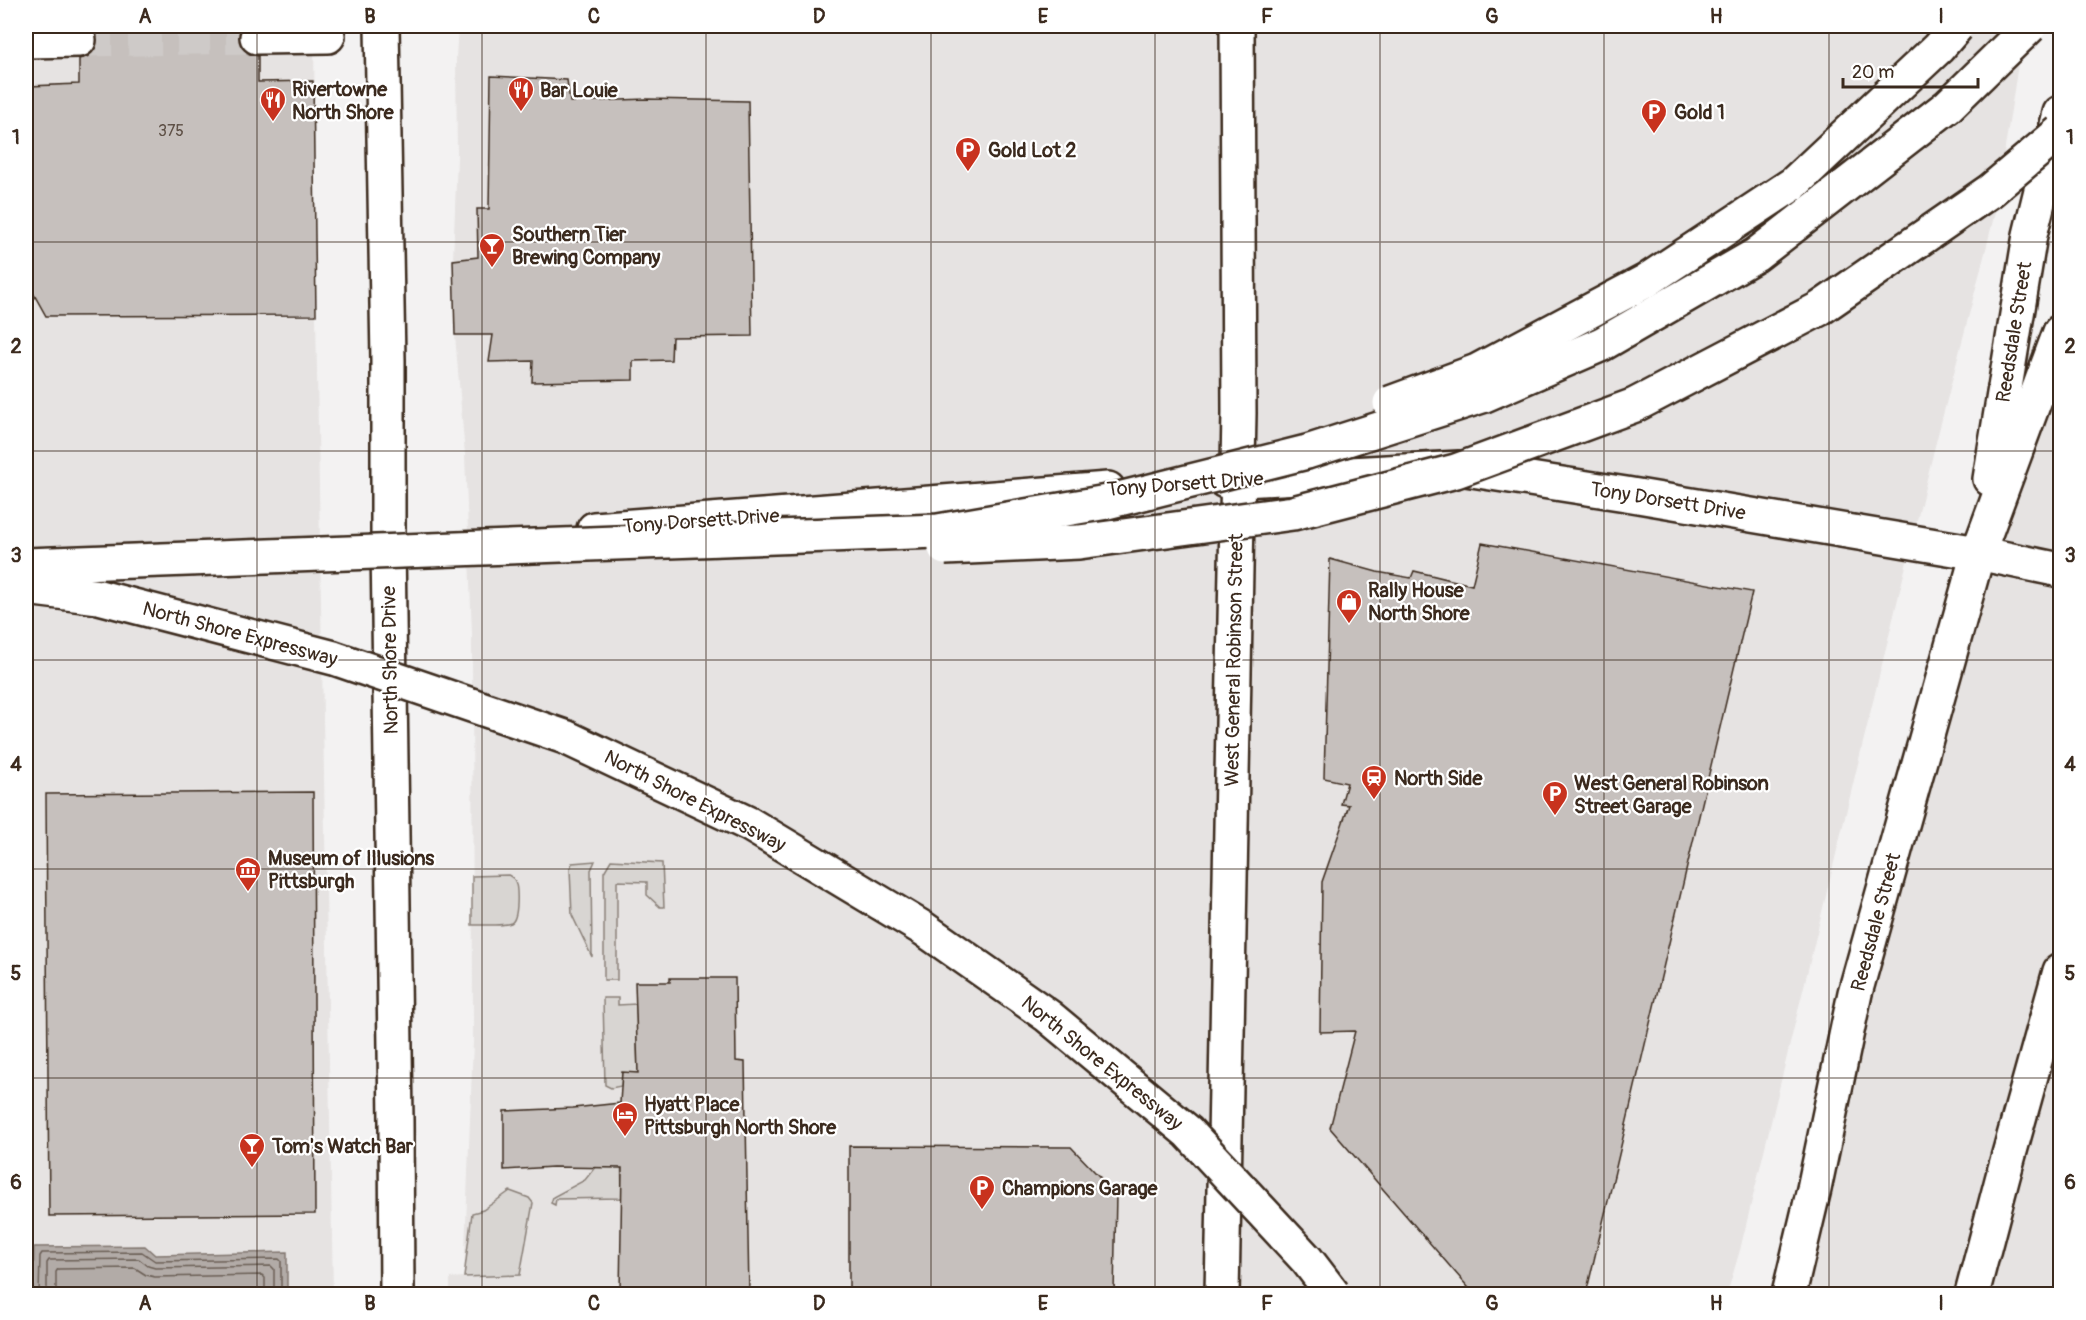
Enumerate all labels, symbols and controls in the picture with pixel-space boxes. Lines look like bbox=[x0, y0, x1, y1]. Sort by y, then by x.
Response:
text: A bbox=[139, 4, 152, 29]
text: B bbox=[364, 4, 376, 29]
text: C bbox=[588, 4, 600, 29]
text: D bbox=[813, 4, 826, 29]
text: E bbox=[1038, 4, 1049, 29]
text: F bbox=[1261, 4, 1273, 29]
text: G bbox=[1485, 4, 1499, 29]
text: H bbox=[1710, 4, 1723, 29]
text: I bbox=[1938, 4, 1944, 29]
scale bar bbox=[1843, 51, 1978, 89]
text: 20 m bbox=[1852, 61, 1894, 84]
restaurant icon: Bar Louie bbox=[506, 75, 536, 113]
place label: Rivertowne North Shore bbox=[292, 77, 395, 125]
place label: Bar Louie bbox=[540, 78, 619, 103]
restaurant icon: Rivertowne North Shore bbox=[258, 85, 288, 123]
parking icon: Gold 1 bbox=[1639, 97, 1669, 135]
place label: Gold 1 bbox=[1674, 100, 1725, 125]
house number: 375 bbox=[158, 121, 184, 141]
text: 1 bbox=[12, 125, 20, 150]
text: 1 bbox=[2066, 125, 2074, 150]
parking icon: Gold Lot 2 bbox=[953, 135, 983, 173]
place label: Gold Lot 2 bbox=[988, 138, 1077, 163]
place label: Southern Tier Brewing Company bbox=[512, 222, 661, 270]
bar icon: Southern Tier Brewing Company bbox=[477, 231, 507, 269]
street label: Reedsdale Street bbox=[1991, 259, 2038, 404]
text: 2 bbox=[10, 334, 22, 359]
text: 2 bbox=[2064, 334, 2076, 359]
street label: Tony Dorsett Drive bbox=[1106, 466, 1264, 502]
street label: Tony Dorsett Drive bbox=[1589, 476, 1748, 526]
street label: Tony Dorsett Drive bbox=[622, 503, 780, 539]
street label: West General Robinson Street bbox=[1219, 532, 1249, 787]
text: 3 bbox=[10, 543, 22, 568]
text: 3 bbox=[2064, 543, 2076, 568]
place label: Rally House North Shore bbox=[1368, 578, 1471, 626]
street label: North Shore Drive bbox=[376, 585, 404, 735]
shop icon: Rally House North Shore bbox=[1334, 587, 1364, 625]
street label: North Shore Expressway bbox=[140, 596, 341, 672]
street label: North Shore Expressway bbox=[600, 744, 790, 858]
text: 4 bbox=[10, 752, 22, 777]
text: 4 bbox=[2064, 752, 2076, 777]
station icon: North Side bbox=[1359, 763, 1389, 801]
place label: North Side bbox=[1394, 766, 1483, 791]
place label: West General Robinson Street Garage bbox=[1574, 771, 1769, 819]
parking icon: West General Robinson Street Garage bbox=[1540, 779, 1570, 817]
place label: Museum of Illusions Pittsburgh bbox=[268, 846, 434, 894]
street label: Reedsdale Street bbox=[1846, 849, 1907, 994]
museum icon: Museum of Illusions Pittsburgh bbox=[233, 855, 263, 893]
text: 5 bbox=[11, 961, 22, 986]
text: 5 bbox=[2065, 961, 2076, 986]
street label: North Shore Expressway bbox=[1016, 990, 1188, 1136]
place label: Hyatt Place Pittsburgh North Shore bbox=[644, 1092, 837, 1140]
hotel icon: Hyatt Place Pittsburgh North Shore bbox=[610, 1100, 640, 1138]
bar icon: Tom's Watch Bar bbox=[237, 1131, 267, 1169]
place label: Tom's Watch Bar bbox=[271, 1134, 414, 1159]
text: 6 bbox=[10, 1170, 22, 1195]
text: 6 bbox=[2064, 1170, 2076, 1195]
parking icon: Champions Garage bbox=[967, 1173, 997, 1211]
place label: Champions Garage bbox=[1002, 1176, 1159, 1201]
text: A bbox=[139, 1291, 152, 1316]
text: B bbox=[364, 1291, 376, 1316]
text: C bbox=[588, 1291, 600, 1316]
text: D bbox=[813, 1291, 826, 1316]
text: E bbox=[1038, 1291, 1049, 1316]
text: F bbox=[1261, 1291, 1273, 1316]
text: G bbox=[1485, 1291, 1499, 1316]
text: H bbox=[1710, 1291, 1723, 1316]
text: I bbox=[1938, 1291, 1944, 1316]

